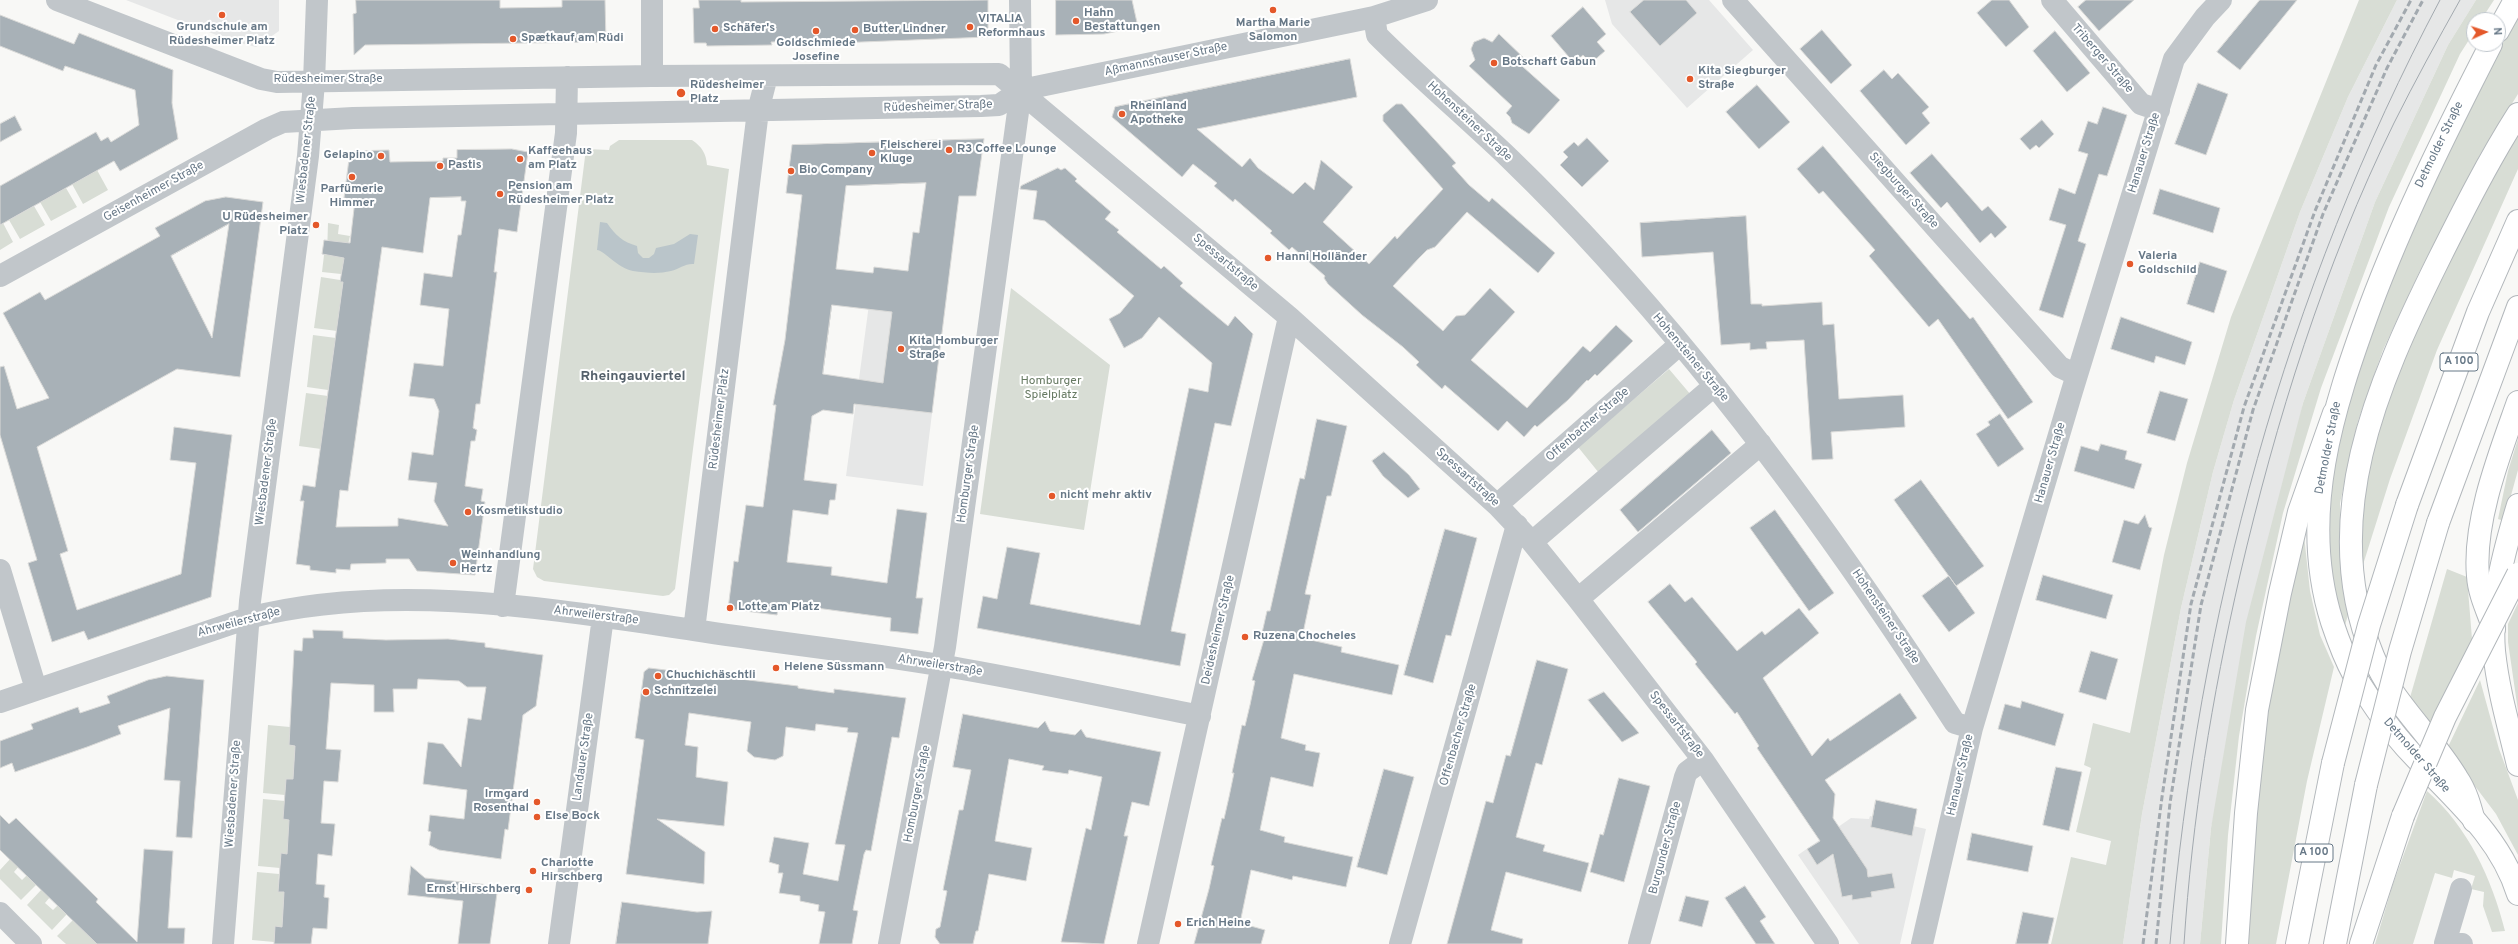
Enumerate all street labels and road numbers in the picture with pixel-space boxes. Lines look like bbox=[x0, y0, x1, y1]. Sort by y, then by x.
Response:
street label: Triberger Straße bbox=[2068, 21, 2136, 97]
street label: Aßmannshauser Straße bbox=[1103, 40, 1229, 80]
street label: Rüdesheimer Straße bbox=[273, 73, 383, 87]
street label: Hohensteiner Straße bbox=[1424, 79, 1514, 165]
street label: Wiesbadener Straße bbox=[294, 96, 320, 204]
street label: Rüdesheimer Straße bbox=[883, 98, 993, 116]
street label: Detmolder Straße bbox=[2413, 99, 2467, 191]
street label: Hanauer Straße bbox=[2126, 111, 2164, 195]
street label: Siegburger Straße bbox=[1865, 150, 1941, 232]
street label: Geisenheimer Straße bbox=[101, 158, 207, 226]
street label: Spessartstraße bbox=[1189, 232, 1261, 294]
street label: Hohensteiner Straße bbox=[1649, 311, 1731, 405]
road number: A 100 bbox=[2440, 353, 2478, 371]
street label: Rüdesheimer Platz bbox=[707, 368, 733, 470]
street label: Offenbacher Straße bbox=[1543, 385, 1633, 465]
street label: Detmolder Straße bbox=[2313, 400, 2345, 496]
street label: Wiesbadener Straße bbox=[253, 418, 281, 526]
street label: Hanauer Straße bbox=[2033, 421, 2069, 505]
street label: Homburger Straße bbox=[955, 424, 983, 524]
street label: Spessartstraße bbox=[1432, 446, 1502, 510]
street label: Hohensteiner Straße bbox=[1848, 567, 1922, 667]
street label: Deidesheimer Straße bbox=[1199, 574, 1239, 686]
street label: Ahrweilerstraße bbox=[553, 604, 639, 628]
street label: Ahrweilerstraße bbox=[196, 605, 282, 641]
street label: Ahrweilerstraße bbox=[897, 652, 983, 680]
street label: Offenbacher Straße bbox=[1438, 682, 1480, 788]
street label: Spessartstraße bbox=[1645, 689, 1707, 761]
street label: Landauer Straße bbox=[571, 712, 597, 802]
street label: Detmolder Straße bbox=[2380, 716, 2452, 796]
street label: Hanauer Straße bbox=[1945, 733, 1977, 817]
street label: Wiesbadener Straße bbox=[223, 740, 245, 848]
street label: Homburger Straße bbox=[901, 744, 935, 844]
street label: Burgunder Straße bbox=[1647, 800, 1685, 896]
road number: A 100 bbox=[2295, 844, 2333, 862]

